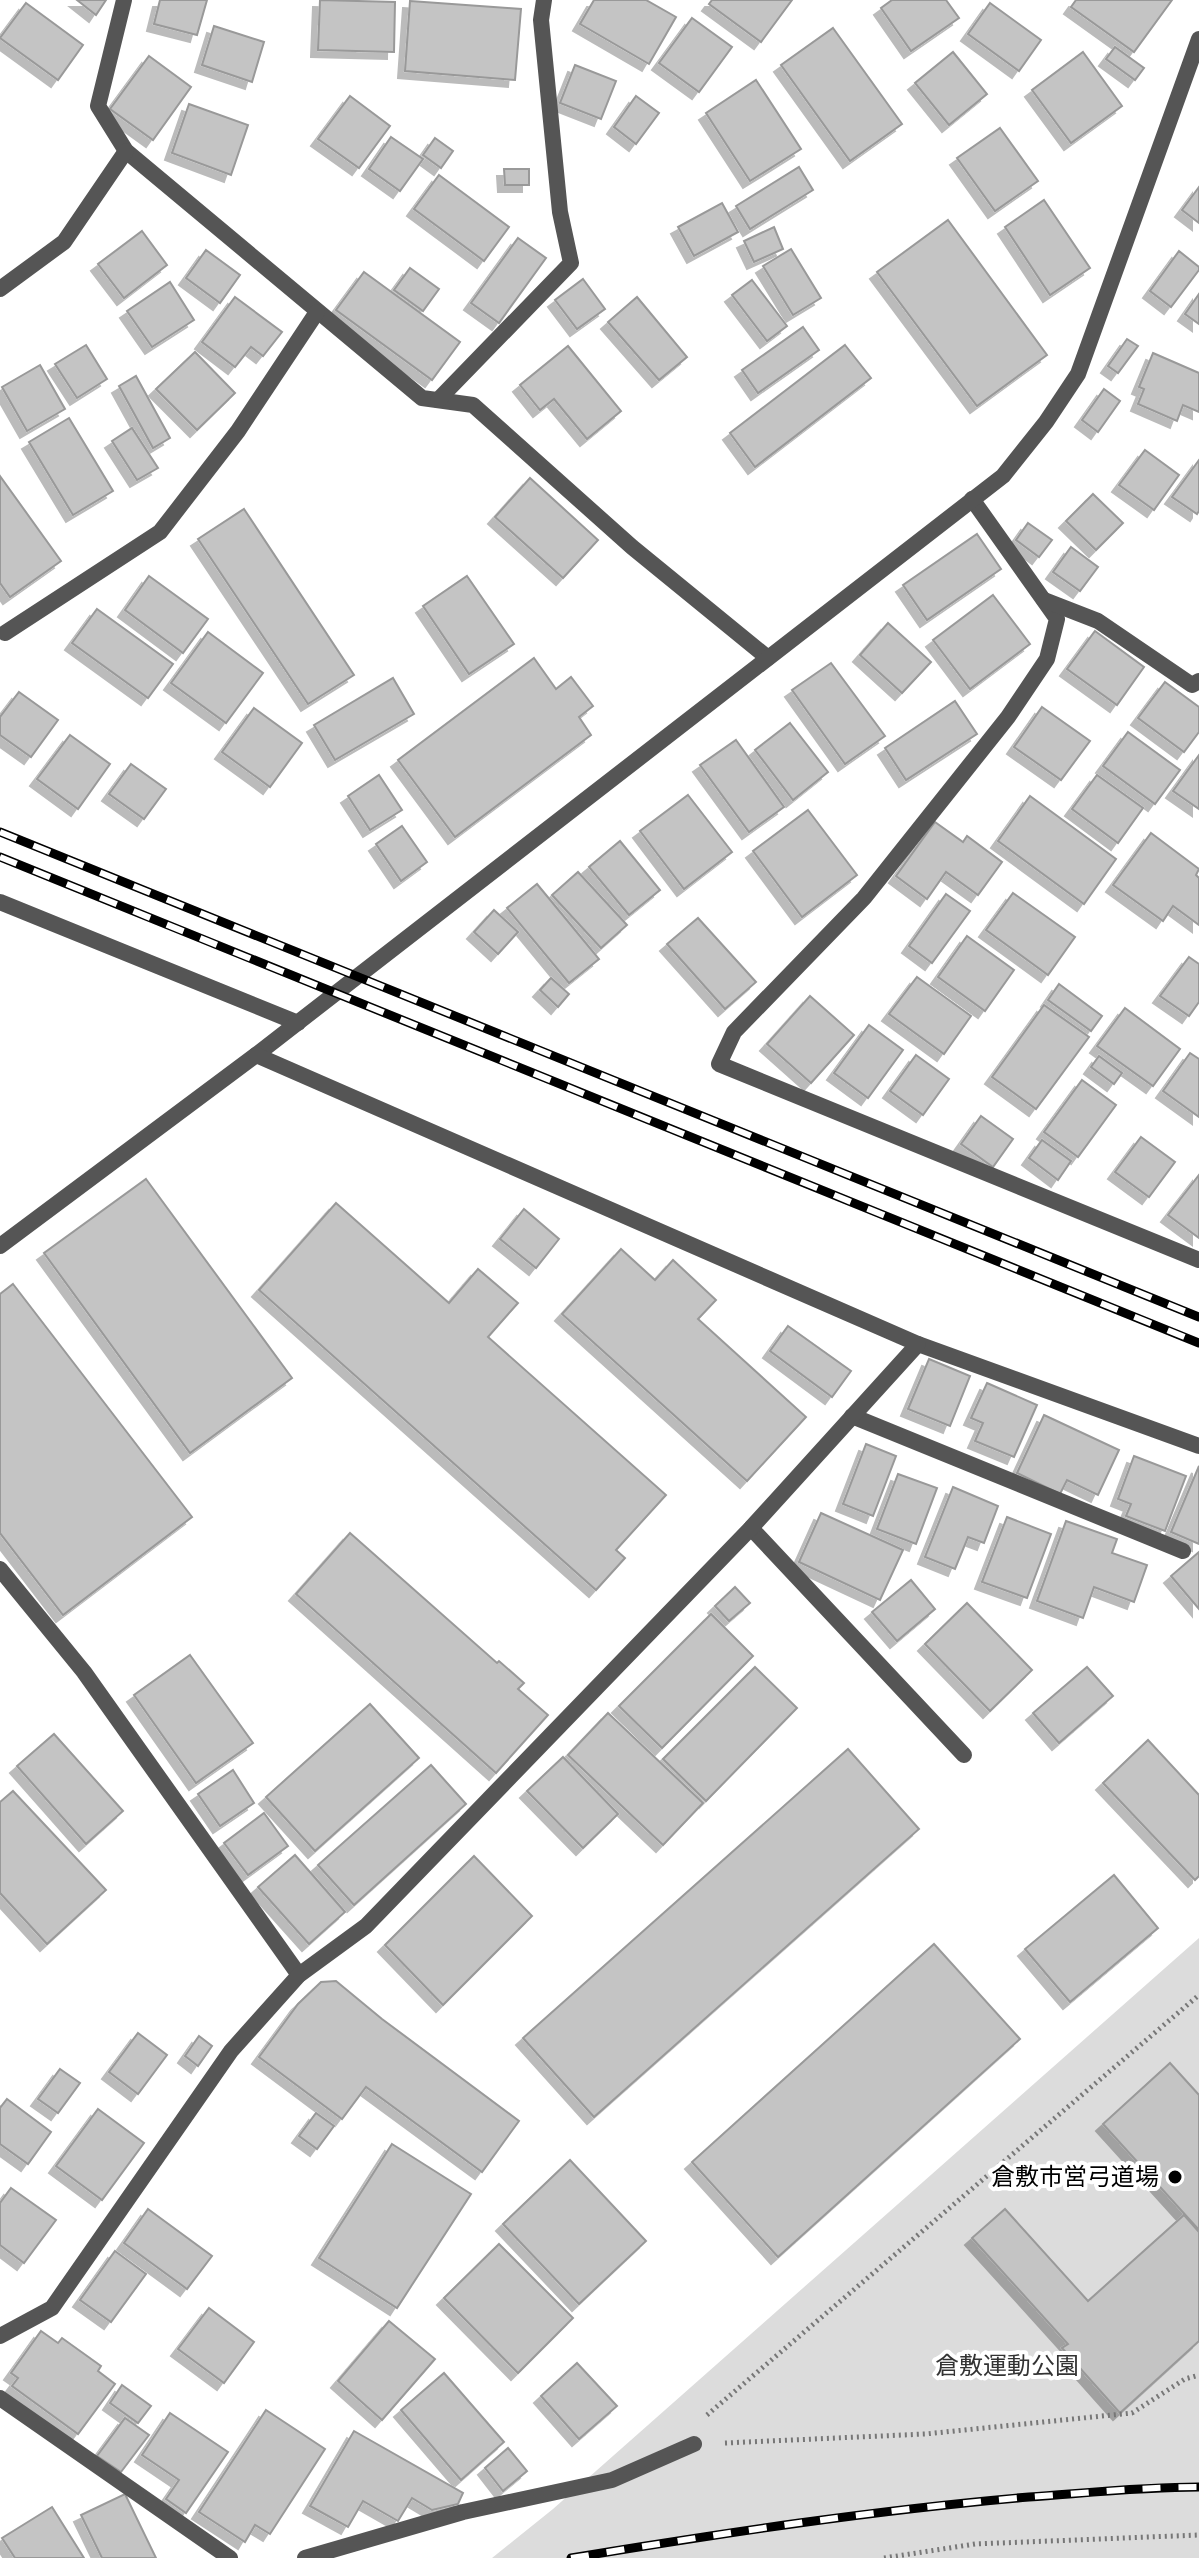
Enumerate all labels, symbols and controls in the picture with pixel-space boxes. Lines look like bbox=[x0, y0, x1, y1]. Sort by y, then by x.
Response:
place label: 倉敷市営弓道場 bbox=[991, 2162, 1159, 2192]
marker: 倉敷市営弓道場 bbox=[1166, 2168, 1184, 2186]
park label: 倉敷運動公園 bbox=[935, 2351, 1079, 2381]

